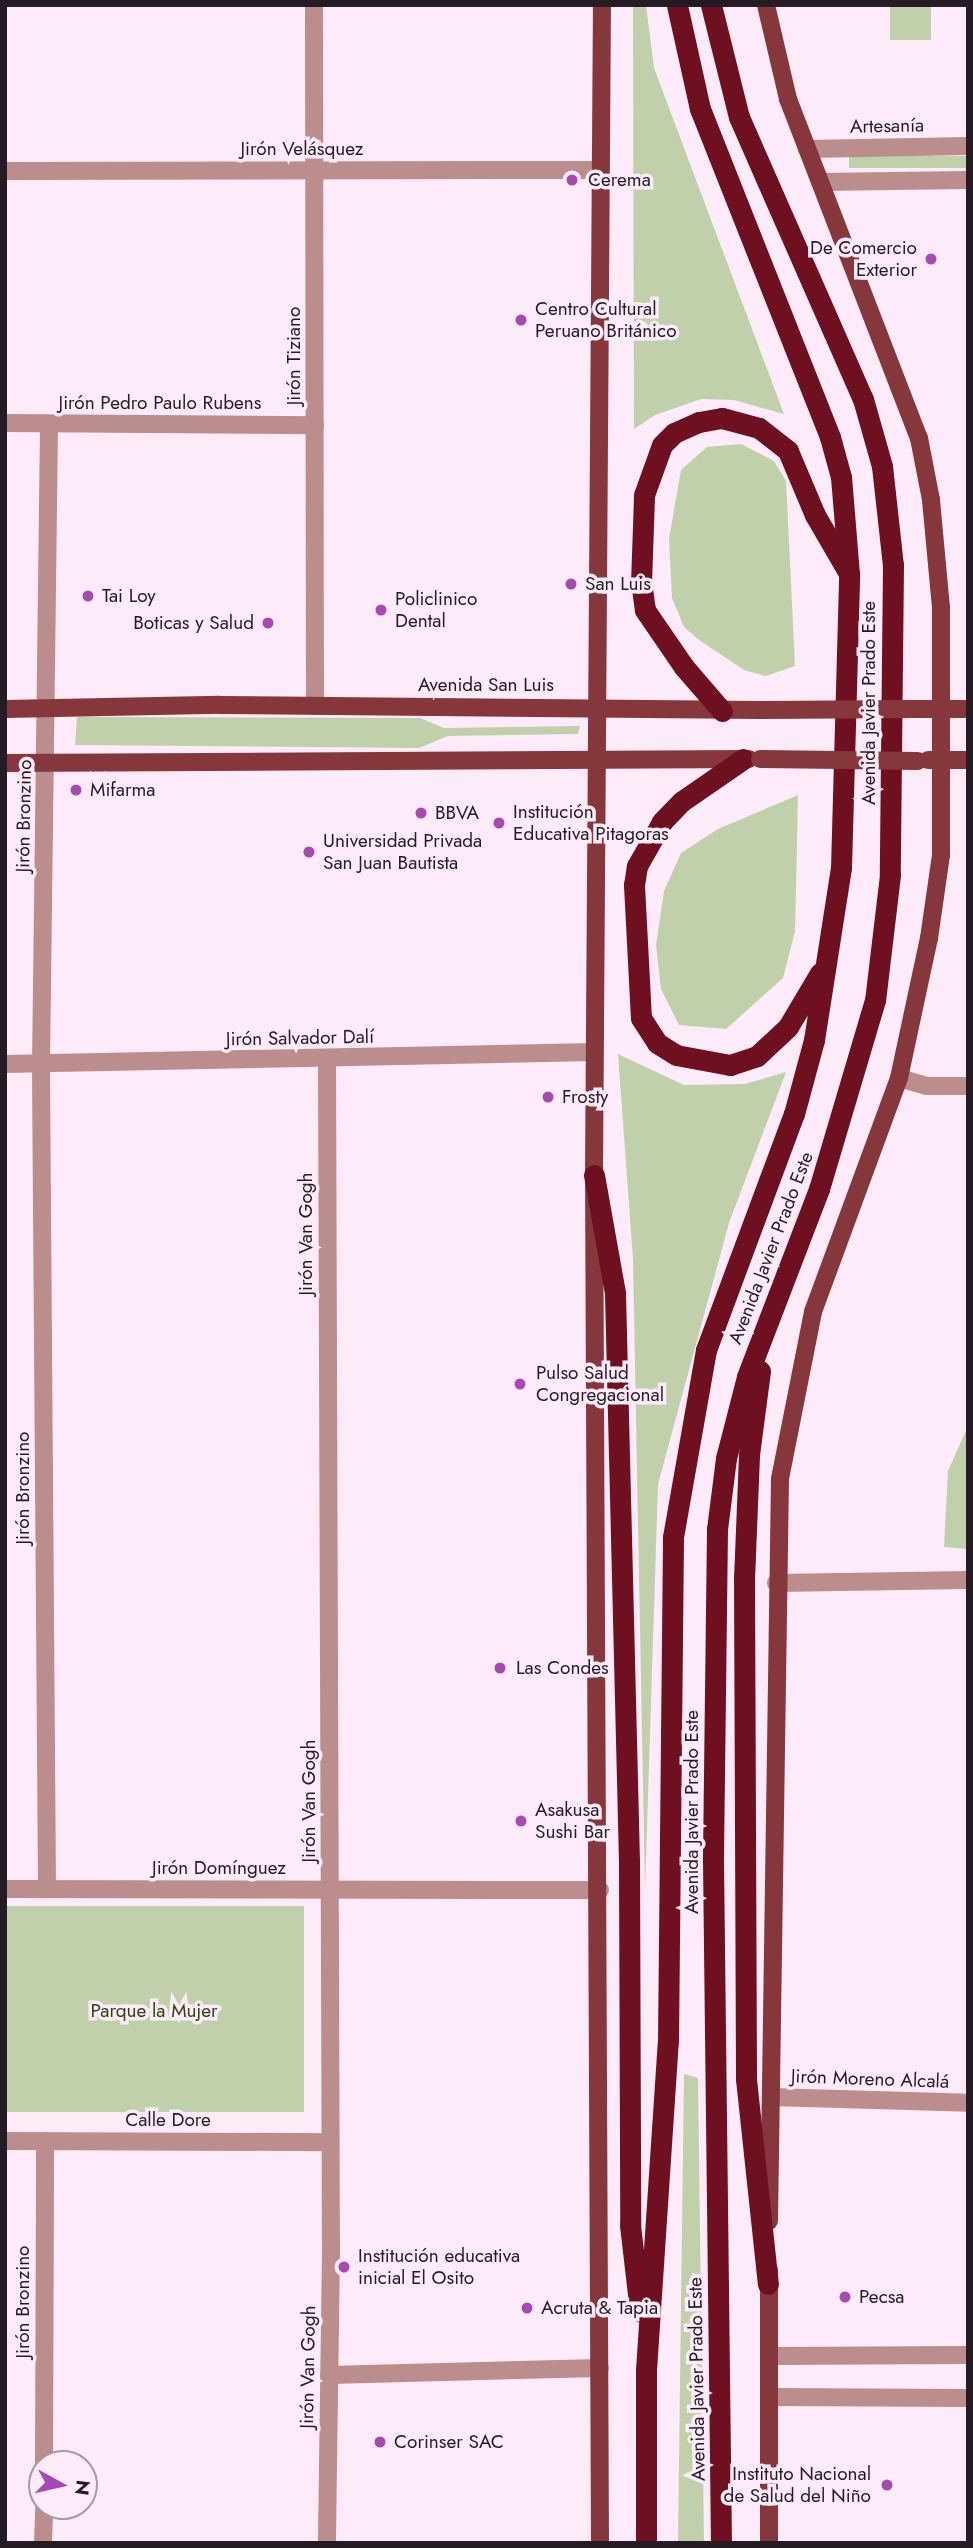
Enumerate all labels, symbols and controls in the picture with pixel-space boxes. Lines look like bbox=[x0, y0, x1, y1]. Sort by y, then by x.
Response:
street label: Artesanía bbox=[850, 114, 924, 138]
street label: Jirón Velásquez bbox=[241, 138, 363, 160]
place label: Cerema bbox=[588, 169, 651, 191]
marker: Cerema bbox=[562, 170, 582, 190]
place label: De Comercio Exterior bbox=[810, 237, 917, 281]
marker: De Comercio Exterior bbox=[923, 251, 939, 267]
place label: Centro Cultural Peruano Británico bbox=[535, 298, 677, 342]
street label: Jirón Tiziano bbox=[283, 307, 305, 405]
marker: Centro Cultural Peruano Británico bbox=[513, 312, 529, 328]
street label: Jirón Pedro Paulo Rubens bbox=[59, 392, 261, 414]
place label: San Luis bbox=[585, 573, 651, 595]
marker: San Luis bbox=[563, 576, 579, 592]
place label: Tai Loy bbox=[102, 585, 156, 607]
marker: Tai Loy bbox=[80, 588, 96, 604]
place label: Policlinico Dental bbox=[395, 588, 477, 632]
street label: Avenida Javier Prado Este bbox=[858, 601, 880, 805]
marker: Policlinico Dental bbox=[373, 602, 389, 618]
place label: Boticas y Salud bbox=[133, 612, 254, 634]
marker: Boticas y Salud bbox=[260, 615, 276, 631]
street label: Avenida San Luis bbox=[418, 674, 554, 696]
street label: Jirón Bronzino bbox=[12, 759, 36, 873]
place label: Mifarma bbox=[90, 779, 155, 801]
marker: Mifarma bbox=[68, 782, 84, 798]
place label: Institución Educativa Pitagoras bbox=[513, 801, 669, 845]
place label: BBVA bbox=[435, 802, 479, 824]
marker: BBVA bbox=[413, 805, 429, 821]
marker: Institución Educativa Pitagoras bbox=[491, 815, 507, 831]
place label: Universidad Privada San Juan Bautista bbox=[323, 830, 482, 874]
marker: Universidad Privada San Juan Bautista bbox=[301, 844, 317, 860]
street label: Jirón Salvador Dalí bbox=[226, 1025, 374, 1051]
place label: Frosty bbox=[562, 1086, 608, 1108]
marker: Frosty bbox=[540, 1089, 556, 1105]
street label: Avenida Javier Prado Este bbox=[724, 1149, 818, 1347]
street label: Jirón Van Gogh bbox=[295, 1172, 317, 1296]
place label: Pulso Salud Congregacional bbox=[536, 1362, 664, 1406]
marker: Pulso Salud Congregacional bbox=[510, 1374, 530, 1394]
street label: Jirón Bronzino bbox=[12, 1432, 34, 1544]
place label: Las Condes bbox=[516, 1657, 609, 1679]
marker: Las Condes bbox=[490, 1658, 510, 1678]
street label: Avenida Javier Prado Este bbox=[681, 1710, 703, 1914]
street label: Jirón Van Gogh bbox=[298, 1739, 320, 1863]
place label: Asakusa Sushi Bar bbox=[535, 1799, 610, 1843]
marker: Asakusa Sushi Bar bbox=[513, 1813, 529, 1829]
street label: Jirón Domínguez bbox=[152, 1857, 286, 1879]
park label: Parque la Mujer bbox=[90, 2000, 218, 2022]
street label: Jirón Moreno Alcalá bbox=[790, 2065, 950, 2093]
street label: Calle Dore bbox=[125, 2109, 211, 2131]
place label: Institución educativa inicial El Osito bbox=[358, 2245, 520, 2289]
street label: Jirón Bronzino bbox=[12, 2246, 34, 2358]
marker: Institución educativa inicial El Osito bbox=[336, 2259, 352, 2275]
street label: Avenida Javier Prado Este bbox=[684, 2277, 710, 2481]
place label: Pecsa bbox=[859, 2286, 905, 2308]
marker: Pecsa bbox=[837, 2289, 853, 2305]
place label: Acruta & Tapia bbox=[541, 2297, 658, 2319]
marker: Acruta & Tapia bbox=[519, 2300, 535, 2316]
street label: Jirón Van Gogh bbox=[296, 2305, 320, 2429]
place label: Corinser SAC bbox=[394, 2431, 504, 2453]
marker: Corinser SAC bbox=[372, 2434, 388, 2450]
north arrow bbox=[28, 2450, 98, 2520]
place label: Instituto Nacional de Salud del Niño bbox=[724, 2463, 871, 2507]
marker: Instituto Nacional de Salud del Niño bbox=[877, 2475, 897, 2495]
text: N bbox=[68, 2478, 97, 2497]

